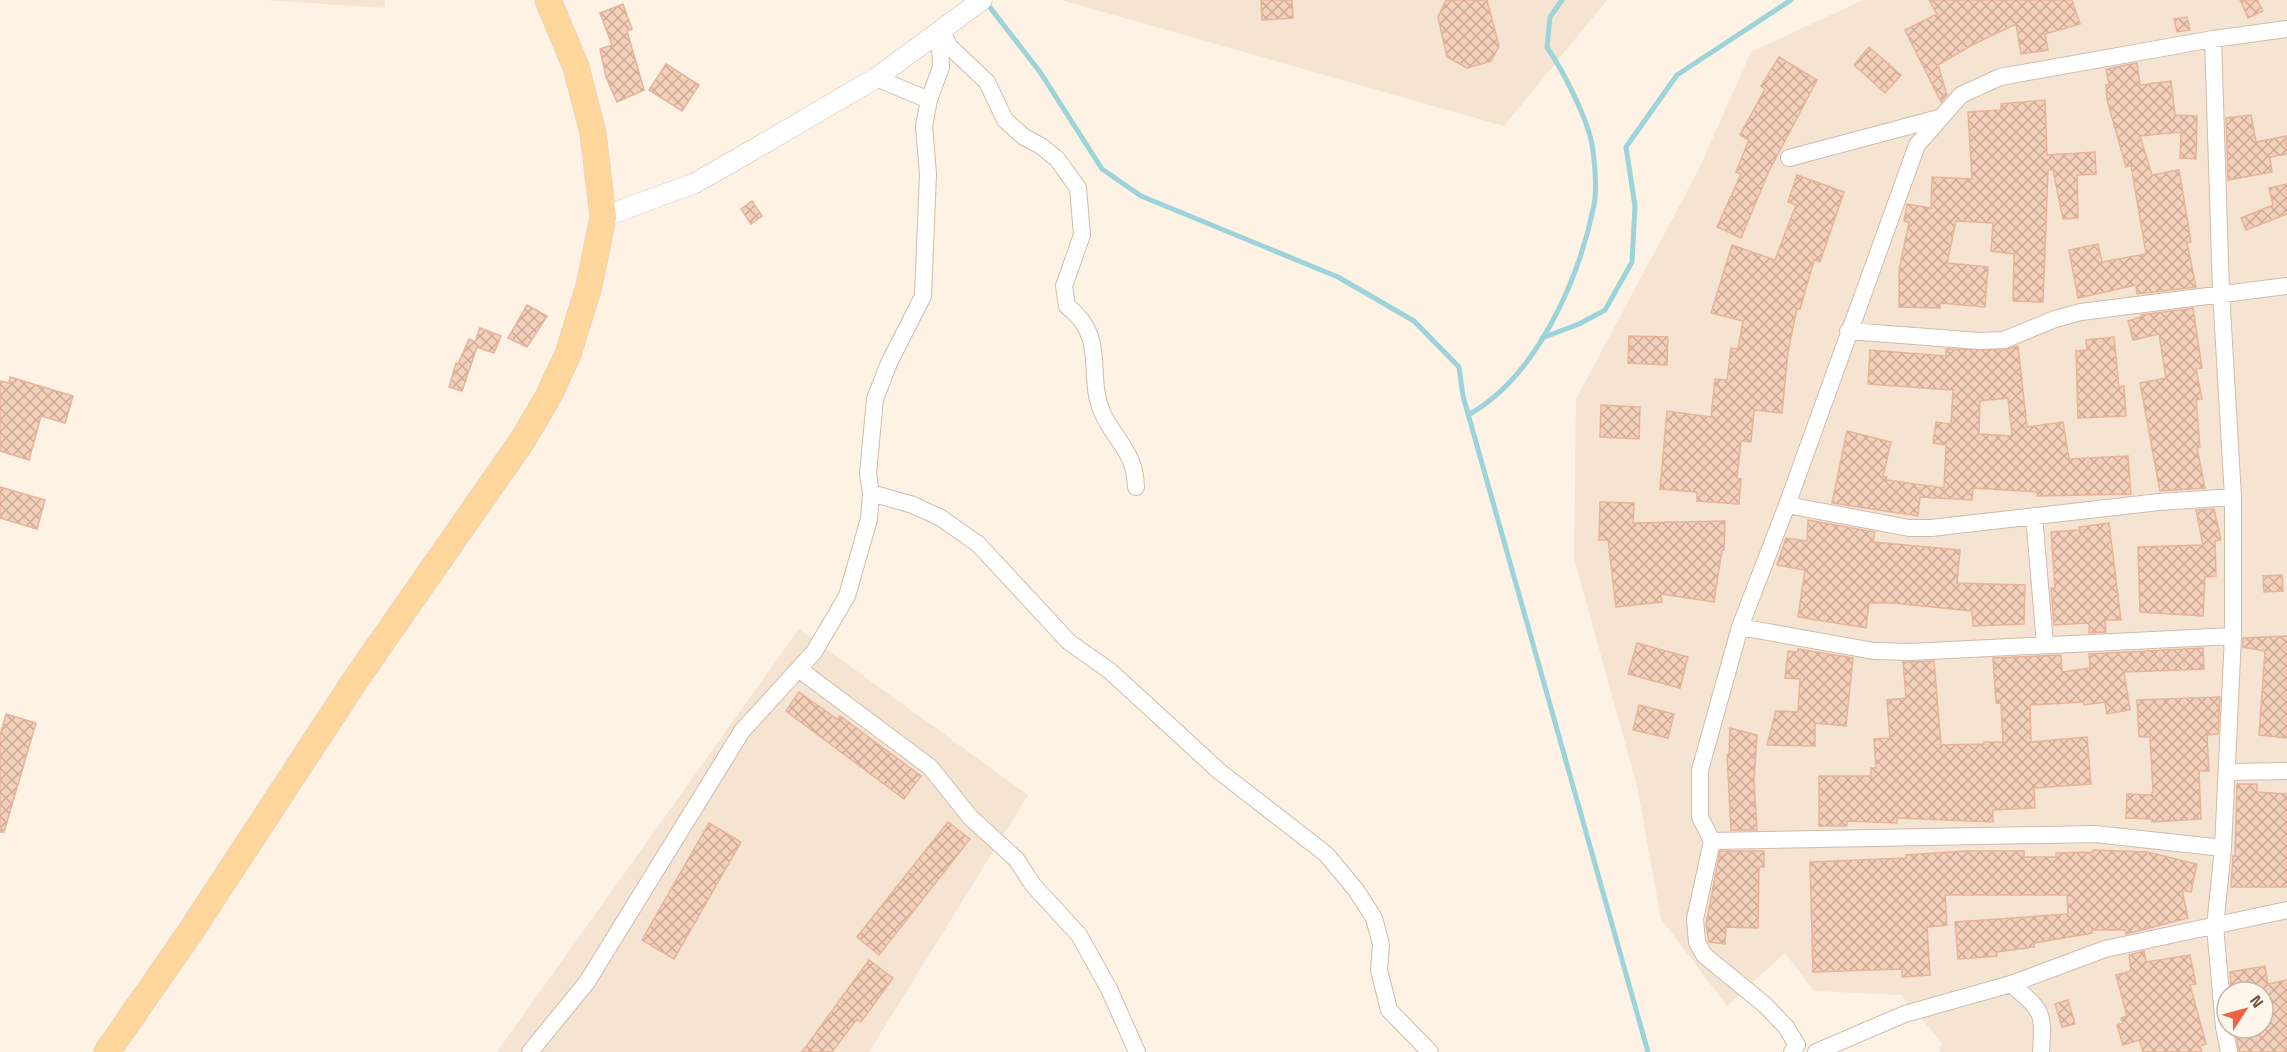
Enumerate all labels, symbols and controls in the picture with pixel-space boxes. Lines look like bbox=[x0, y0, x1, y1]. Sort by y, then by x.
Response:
north arrow bbox=[2215, 980, 2275, 1040]
text: N bbox=[2244, 990, 2270, 1013]

